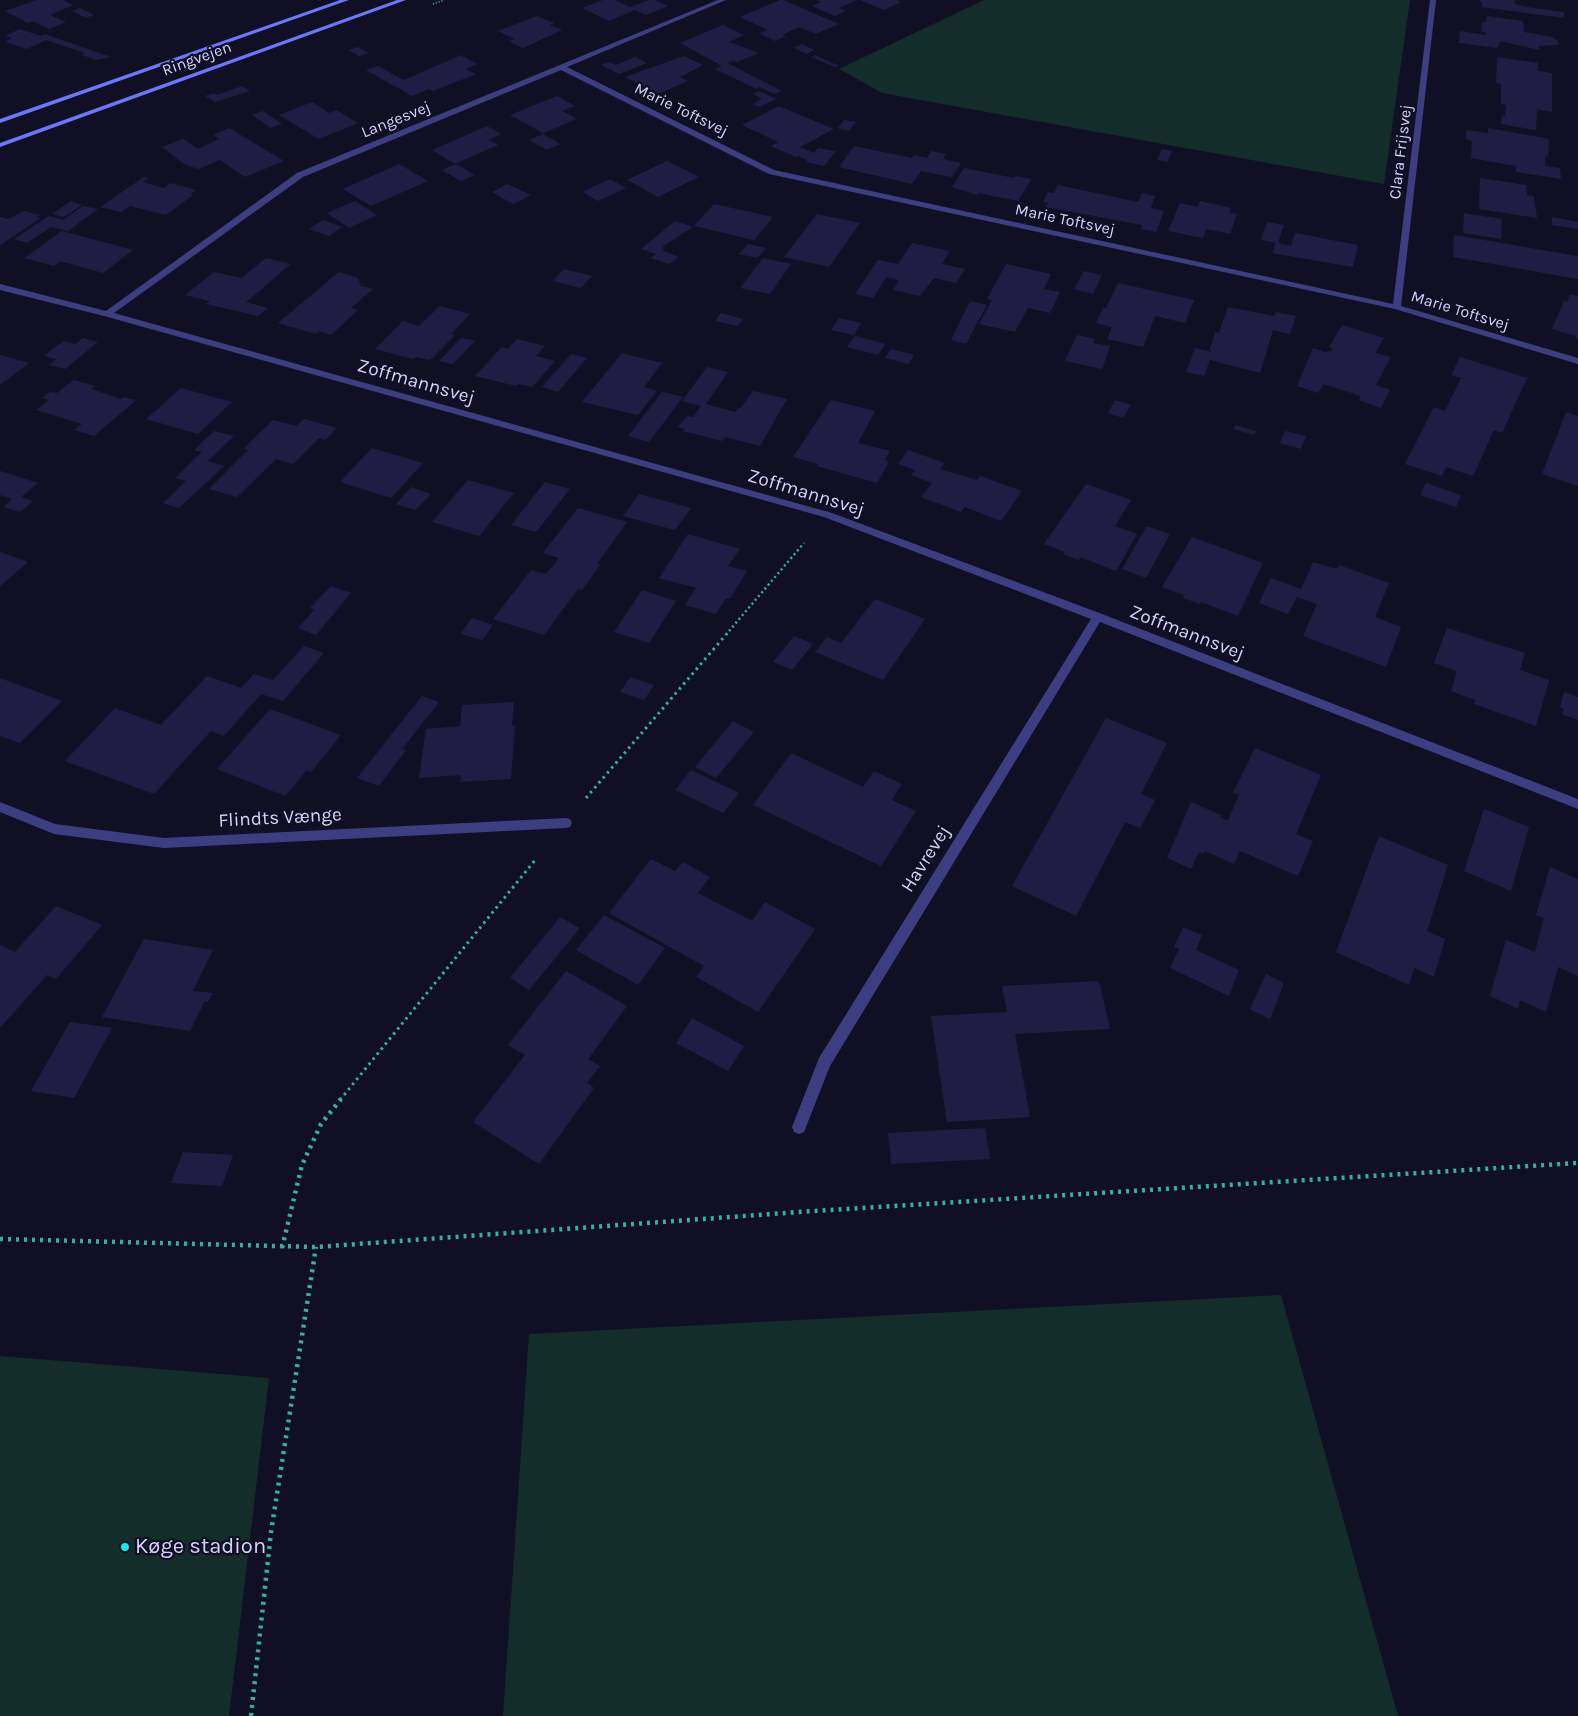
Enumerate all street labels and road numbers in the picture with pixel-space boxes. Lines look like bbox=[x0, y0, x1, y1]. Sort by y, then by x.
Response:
street label: Ringvejen bbox=[160, 38, 234, 80]
street label: Marie Toftsvej bbox=[631, 79, 731, 141]
street label: Langesvej bbox=[359, 97, 433, 143]
street label: Clara Frijsvej bbox=[1386, 104, 1416, 200]
street label: Marie Toftsvej bbox=[1013, 200, 1117, 240]
street label: Marie Toftsvej bbox=[1409, 287, 1511, 335]
street label: Zoffmannsvej bbox=[355, 354, 477, 410]
street label: Zoffmannsvej bbox=[745, 464, 867, 522]
street label: Zoffmannsvej bbox=[1126, 601, 1248, 665]
street label: Flindts Vænge bbox=[218, 803, 342, 833]
street label: Havrevej bbox=[897, 821, 955, 897]

